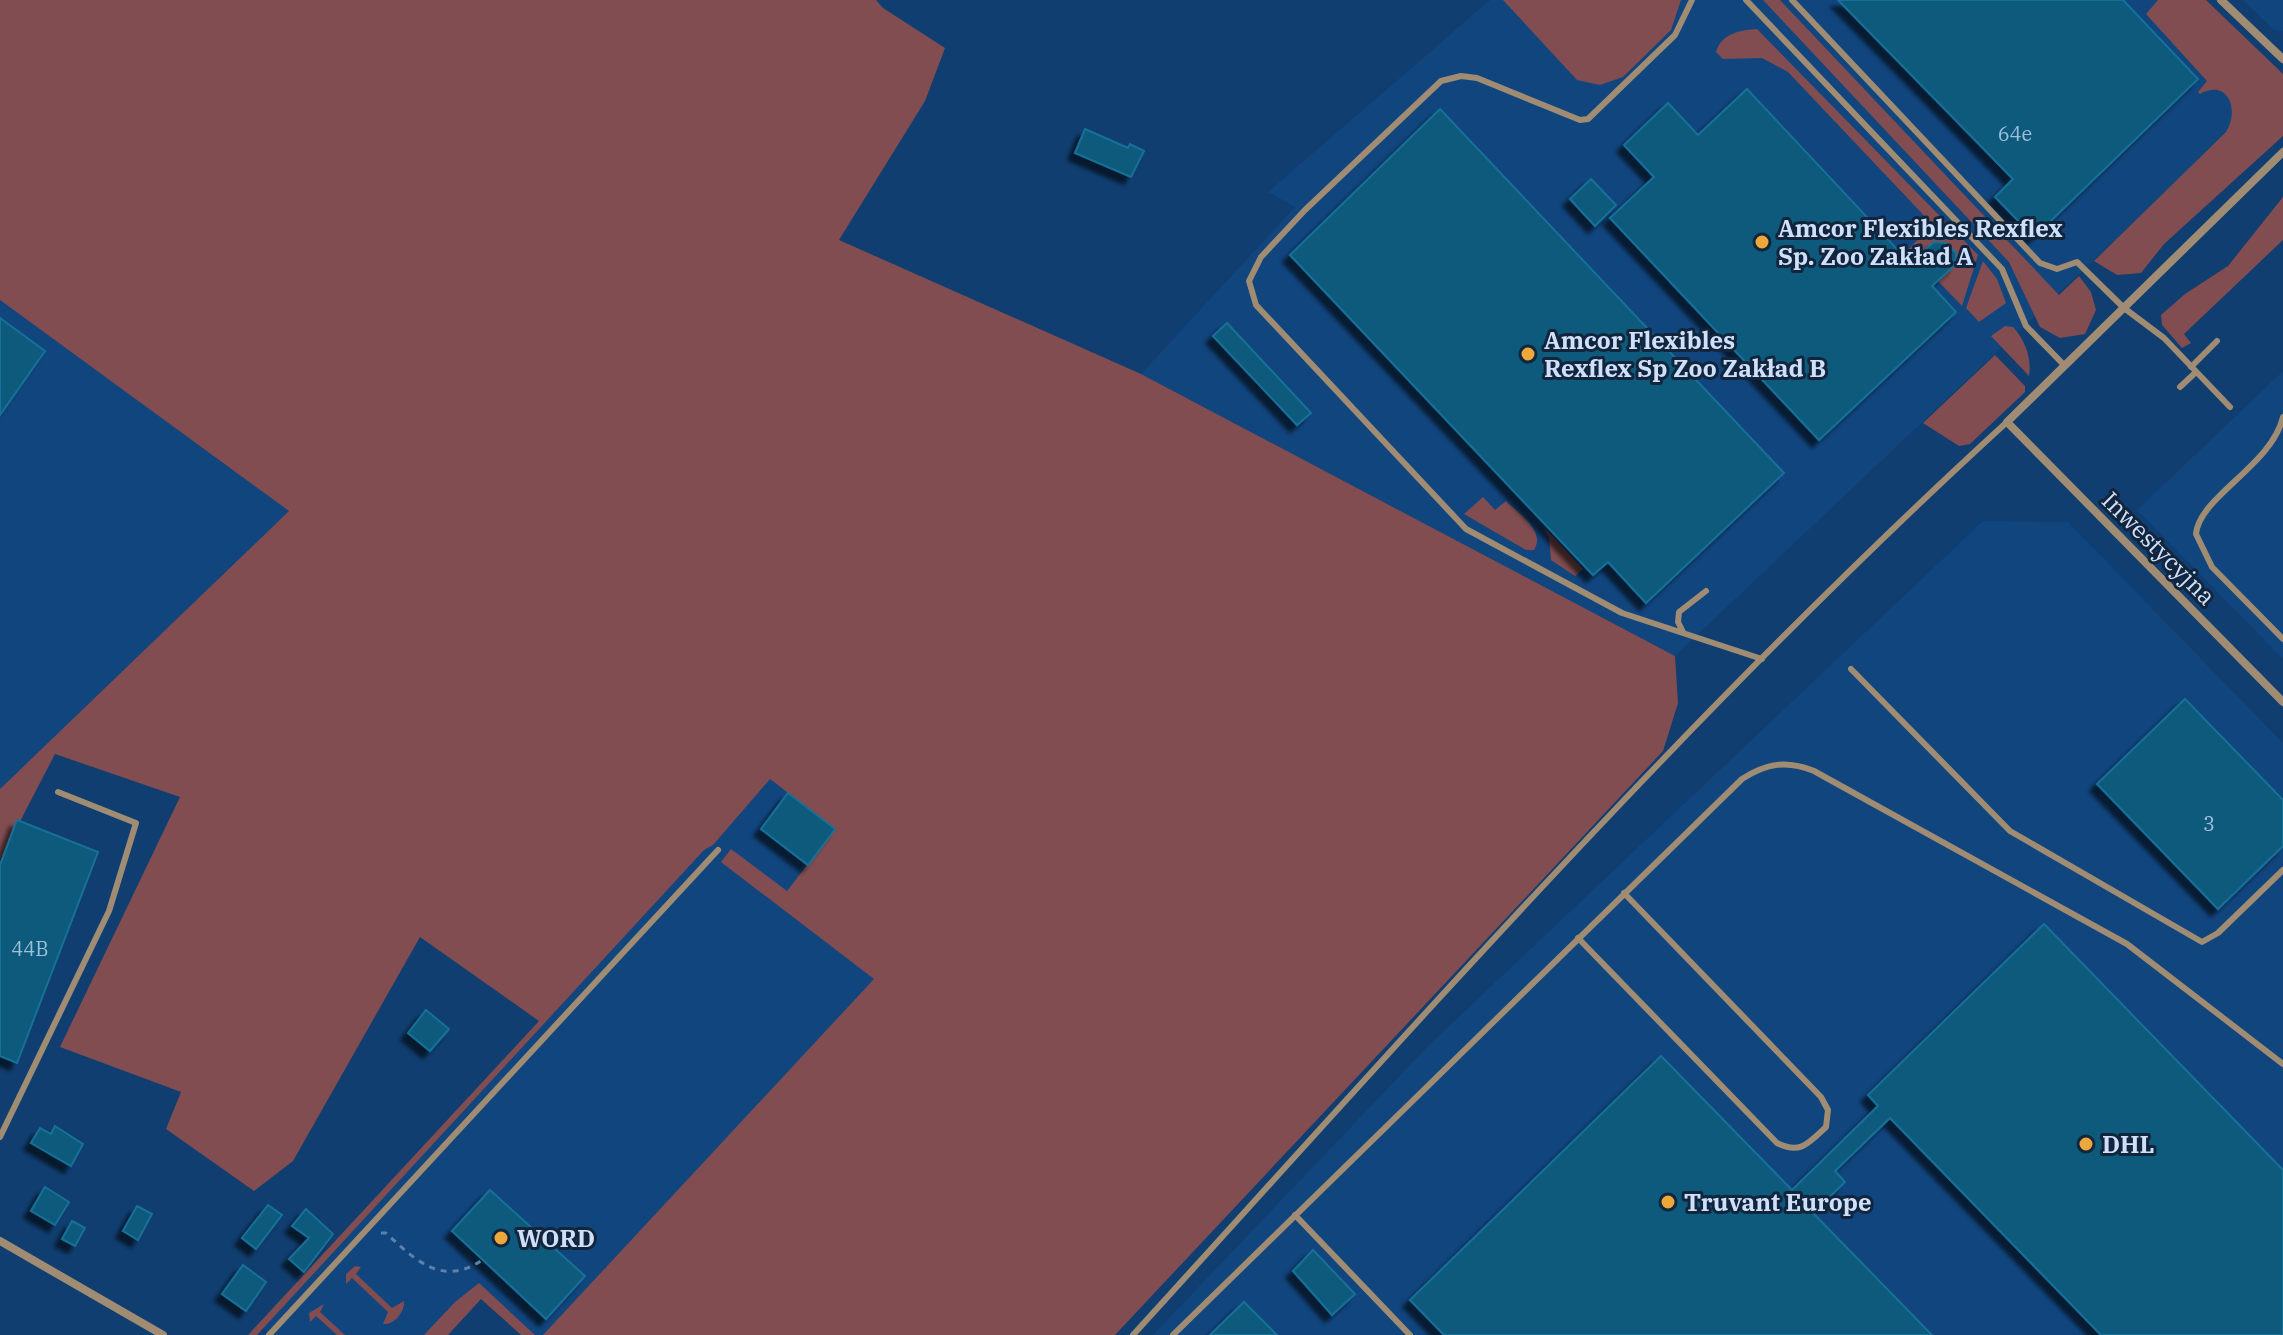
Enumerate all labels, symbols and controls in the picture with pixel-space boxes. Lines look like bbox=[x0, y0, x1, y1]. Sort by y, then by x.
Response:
house number: 64e bbox=[1998, 120, 2032, 147]
place label: Amcor Flexibles Rexflex Sp. Zoo Zakład A bbox=[1778, 212, 2063, 272]
marker: Amcor Flexibles Rexflex Sp. Zoo Zakład A bbox=[1753, 233, 1771, 251]
place label: Amcor Flexibles Rexflex Sp Zoo Zakład B bbox=[1544, 324, 1826, 384]
marker: Amcor Flexibles Rexflex Sp Zoo Zakład B bbox=[1519, 345, 1537, 363]
street label: Inwestycyjna bbox=[2095, 484, 2223, 612]
house number: 3 bbox=[2203, 810, 2215, 837]
house number: 44B bbox=[11, 935, 49, 962]
place label: DHL bbox=[2102, 1128, 2155, 1160]
marker: DHL bbox=[2077, 1135, 2095, 1153]
place label: Truvant Europe bbox=[1684, 1186, 1872, 1218]
marker: Truvant Europe bbox=[1659, 1193, 1677, 1211]
place label: WORD bbox=[517, 1222, 595, 1254]
marker: WORD bbox=[492, 1229, 510, 1247]

